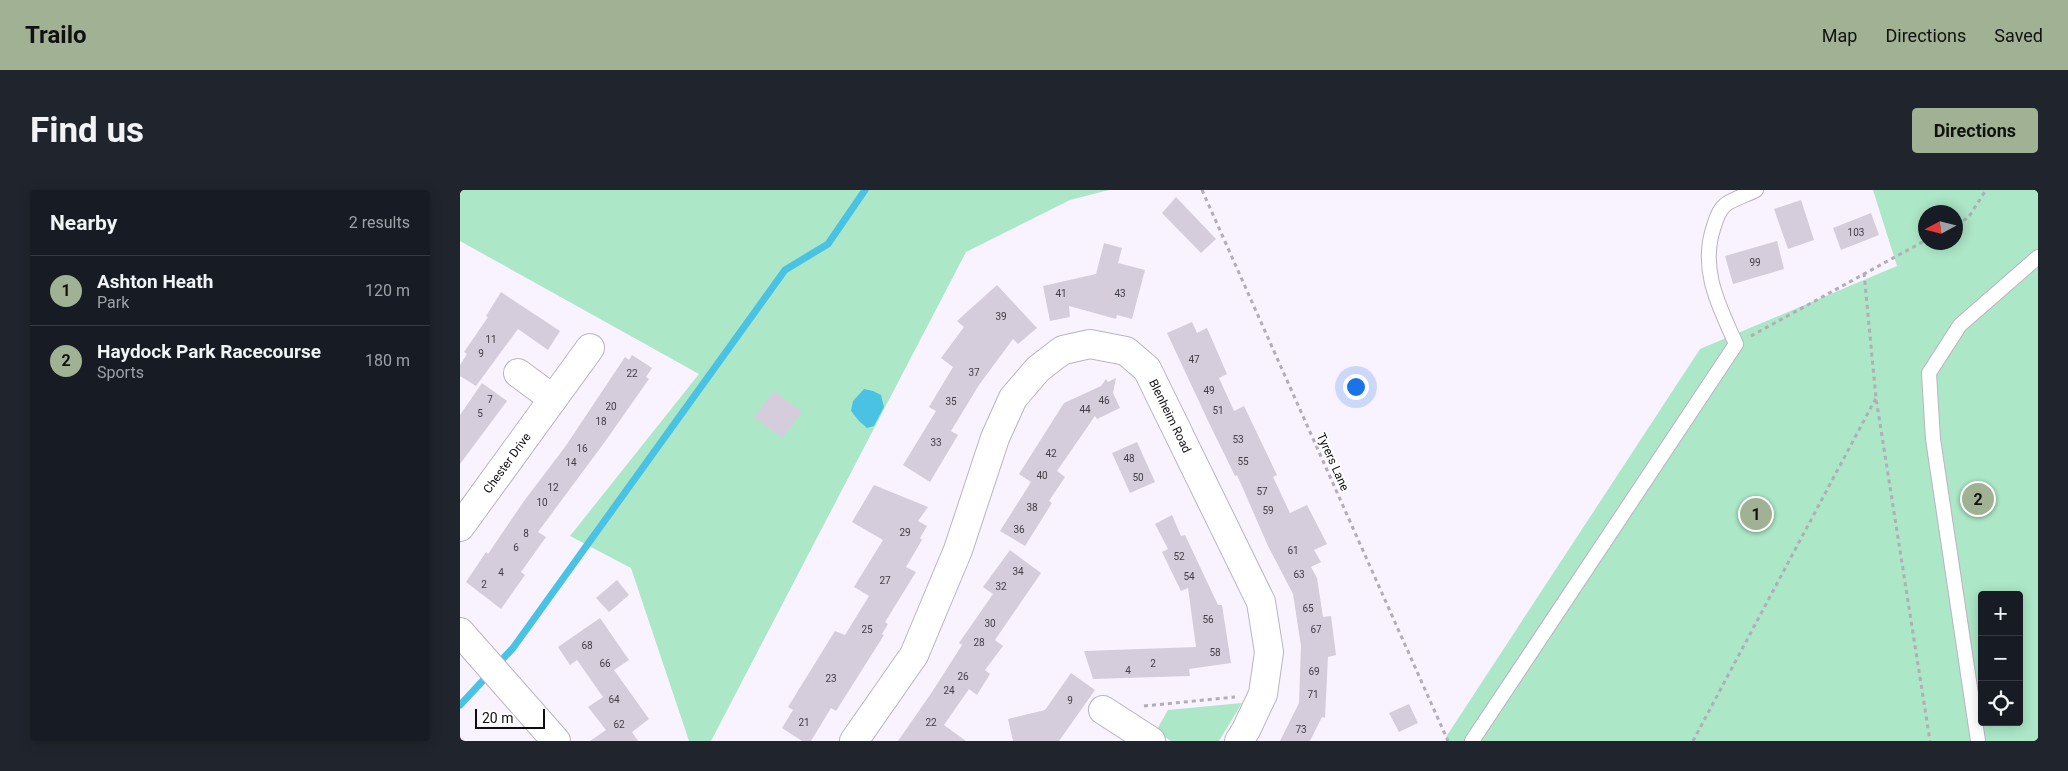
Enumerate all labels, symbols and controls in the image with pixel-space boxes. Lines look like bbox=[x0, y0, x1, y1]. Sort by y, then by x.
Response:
text: Trailo bbox=[25, 21, 87, 49]
text: Map bbox=[1822, 25, 1857, 46]
text: Directions bbox=[1885, 25, 1966, 46]
text: Saved bbox=[1994, 25, 2043, 46]
button: Directions bbox=[1912, 108, 2038, 153]
text: Find us bbox=[30, 110, 144, 151]
north arrow bbox=[1918, 205, 1963, 250]
text: Nearby bbox=[50, 211, 117, 235]
text: 2 results bbox=[349, 213, 410, 232]
house number: 103 bbox=[1848, 227, 1864, 238]
house number: 99 bbox=[1749, 257, 1761, 268]
text: Ashton Heath bbox=[97, 270, 213, 293]
text: 1 bbox=[61, 281, 71, 300]
text: 120 m bbox=[365, 281, 410, 300]
house number: 41 bbox=[1055, 288, 1067, 299]
house number: 43 bbox=[1114, 288, 1126, 299]
text: Park bbox=[97, 293, 129, 312]
house number: 39 bbox=[995, 311, 1007, 322]
house number: 11 bbox=[485, 334, 497, 345]
text: Haydock Park Racecourse bbox=[97, 340, 321, 363]
house number: 9 bbox=[478, 348, 484, 359]
text: 2 bbox=[61, 351, 71, 370]
text: 180 m bbox=[365, 351, 410, 370]
house number: 47 bbox=[1188, 354, 1200, 365]
text: Sports bbox=[97, 363, 144, 382]
house number: 37 bbox=[968, 367, 980, 378]
house number: 22 bbox=[626, 368, 638, 379]
your location bbox=[1343, 374, 1369, 400]
street label: Blenheim Road bbox=[1146, 377, 1194, 455]
house number: 49 bbox=[1203, 385, 1215, 396]
house number: 7 bbox=[487, 394, 493, 405]
house number: 46 bbox=[1098, 395, 1110, 406]
house number: 35 bbox=[945, 396, 957, 407]
house number: 20 bbox=[605, 401, 617, 412]
house number: 44 bbox=[1079, 404, 1091, 415]
house number: 51 bbox=[1212, 405, 1224, 416]
house number: 5 bbox=[477, 408, 483, 419]
house number: 18 bbox=[595, 416, 607, 427]
street label: Chester Drive bbox=[480, 430, 534, 496]
street label: Tyrers Lane bbox=[1314, 431, 1352, 493]
house number: 53 bbox=[1232, 434, 1244, 445]
house number: 33 bbox=[930, 437, 942, 448]
house number: 16 bbox=[576, 443, 588, 454]
house number: 42 bbox=[1045, 448, 1057, 459]
house number: 48 bbox=[1123, 453, 1135, 464]
house number: 55 bbox=[1237, 456, 1249, 467]
house number: 14 bbox=[565, 457, 577, 468]
house number: 40 bbox=[1036, 470, 1048, 481]
house number: 50 bbox=[1132, 472, 1144, 483]
pin: 2 bbox=[1962, 480, 1994, 518]
house number: 12 bbox=[547, 482, 559, 493]
house number: 57 bbox=[1256, 486, 1268, 497]
pin: 1 bbox=[1740, 495, 1772, 533]
house number: 10 bbox=[536, 497, 548, 508]
house number: 38 bbox=[1026, 502, 1038, 513]
house number: 59 bbox=[1262, 505, 1274, 516]
house number: 36 bbox=[1013, 524, 1025, 535]
house number: 29 bbox=[899, 527, 911, 538]
house number: 8 bbox=[523, 528, 529, 539]
house number: 6 bbox=[513, 542, 519, 553]
house number: 61 bbox=[1287, 545, 1299, 556]
house number: 52 bbox=[1173, 551, 1185, 562]
house number: 34 bbox=[1012, 566, 1024, 577]
house number: 4 bbox=[498, 567, 504, 578]
house number: 63 bbox=[1293, 569, 1305, 580]
house number: 54 bbox=[1183, 571, 1195, 582]
house number: 27 bbox=[879, 575, 891, 586]
house number: 2 bbox=[481, 579, 487, 590]
house number: 32 bbox=[995, 581, 1007, 592]
map controls bbox=[1978, 591, 2023, 726]
button: + bbox=[1978, 591, 2023, 636]
house number: 65 bbox=[1302, 603, 1314, 614]
house number: 56 bbox=[1202, 614, 1214, 625]
house number: 30 bbox=[984, 618, 996, 629]
house number: 25 bbox=[861, 624, 873, 635]
house number: 67 bbox=[1310, 624, 1322, 635]
button: − bbox=[1978, 636, 2023, 681]
house number: 28 bbox=[973, 637, 985, 648]
house number: 68 bbox=[581, 640, 593, 651]
house number: 58 bbox=[1209, 647, 1221, 658]
house number: 66 bbox=[599, 658, 611, 669]
house number: 2 bbox=[1150, 658, 1156, 669]
house number: 4 bbox=[1125, 665, 1131, 676]
house number: 69 bbox=[1308, 666, 1320, 677]
house number: 26 bbox=[957, 671, 969, 682]
house number: 23 bbox=[825, 673, 837, 684]
button: locate bbox=[1978, 681, 2023, 726]
house number: 24 bbox=[943, 685, 955, 696]
house number: 71 bbox=[1307, 689, 1319, 700]
house number: 64 bbox=[608, 694, 620, 705]
house number: 9 bbox=[1067, 695, 1073, 706]
scale bar bbox=[475, 706, 545, 729]
text: 20 m bbox=[482, 710, 514, 726]
house number: 21 bbox=[798, 717, 810, 728]
house number: 22 bbox=[925, 717, 937, 728]
house number: 62 bbox=[613, 719, 625, 730]
house number: 73 bbox=[1295, 724, 1307, 735]

